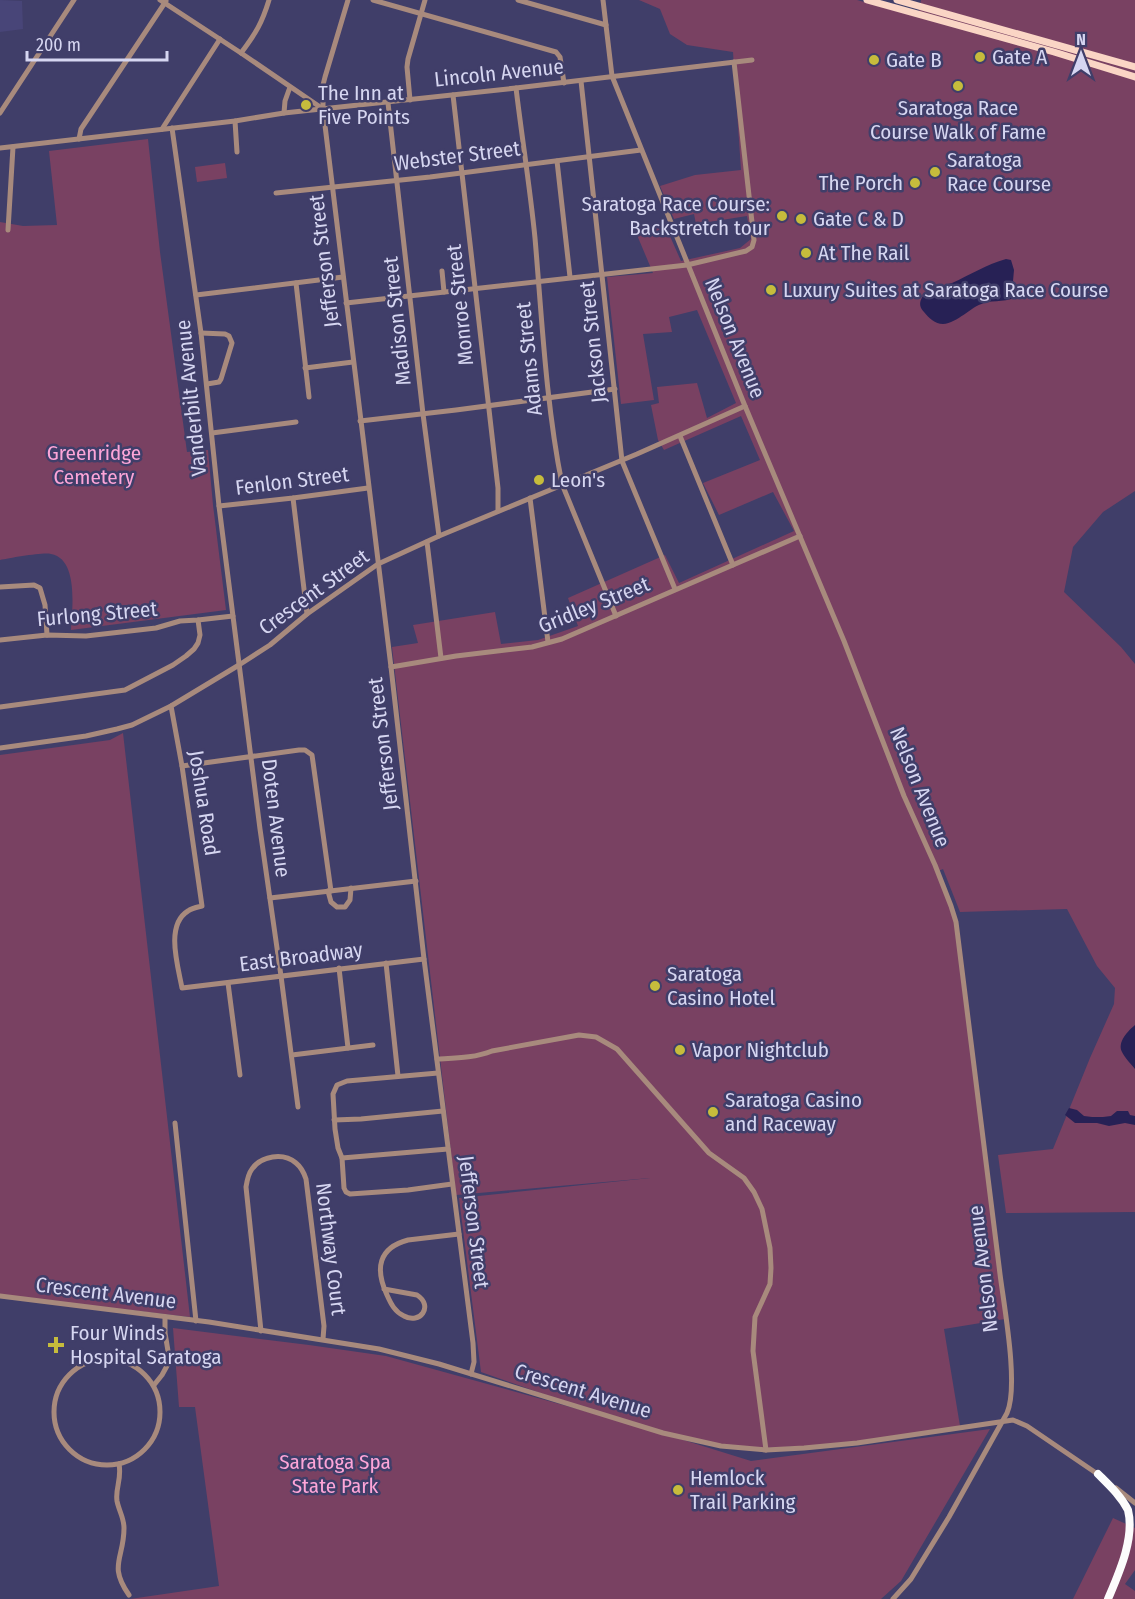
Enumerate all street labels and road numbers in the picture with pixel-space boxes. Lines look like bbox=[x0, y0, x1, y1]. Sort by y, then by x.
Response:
street label: Lincoln Avenue bbox=[433, 53, 565, 93]
street label: Webster Street bbox=[392, 135, 522, 177]
street label: Jefferson Street bbox=[303, 193, 345, 329]
street label: Monroe Street bbox=[441, 243, 479, 367]
street label: Madison Street bbox=[377, 255, 417, 387]
street label: Nelson Avenue bbox=[699, 274, 771, 402]
street label: Jackson Street bbox=[574, 280, 612, 404]
street label: Adams Street bbox=[510, 301, 548, 417]
street label: Vanderbilt Avenue bbox=[170, 319, 212, 477]
street label: Fenlon Street bbox=[234, 461, 350, 501]
street label: Crescent Street bbox=[254, 543, 374, 641]
street label: Gridley Street bbox=[535, 571, 653, 639]
street label: Furlong Street bbox=[36, 596, 158, 632]
street label: Jefferson Street bbox=[362, 676, 404, 812]
street label: Nelson Avenue bbox=[884, 723, 956, 851]
street label: Joshua Road bbox=[183, 748, 225, 858]
street label: Doten Avenue bbox=[256, 757, 296, 879]
street label: East Broadway bbox=[238, 936, 365, 977]
street label: Jefferson Street bbox=[453, 1154, 495, 1290]
street label: Northway Court bbox=[310, 1181, 352, 1317]
street label: Nelson Avenue bbox=[962, 1204, 1004, 1334]
street label: Crescent Avenue bbox=[34, 1271, 178, 1315]
street label: Crescent Avenue bbox=[512, 1358, 654, 1424]

